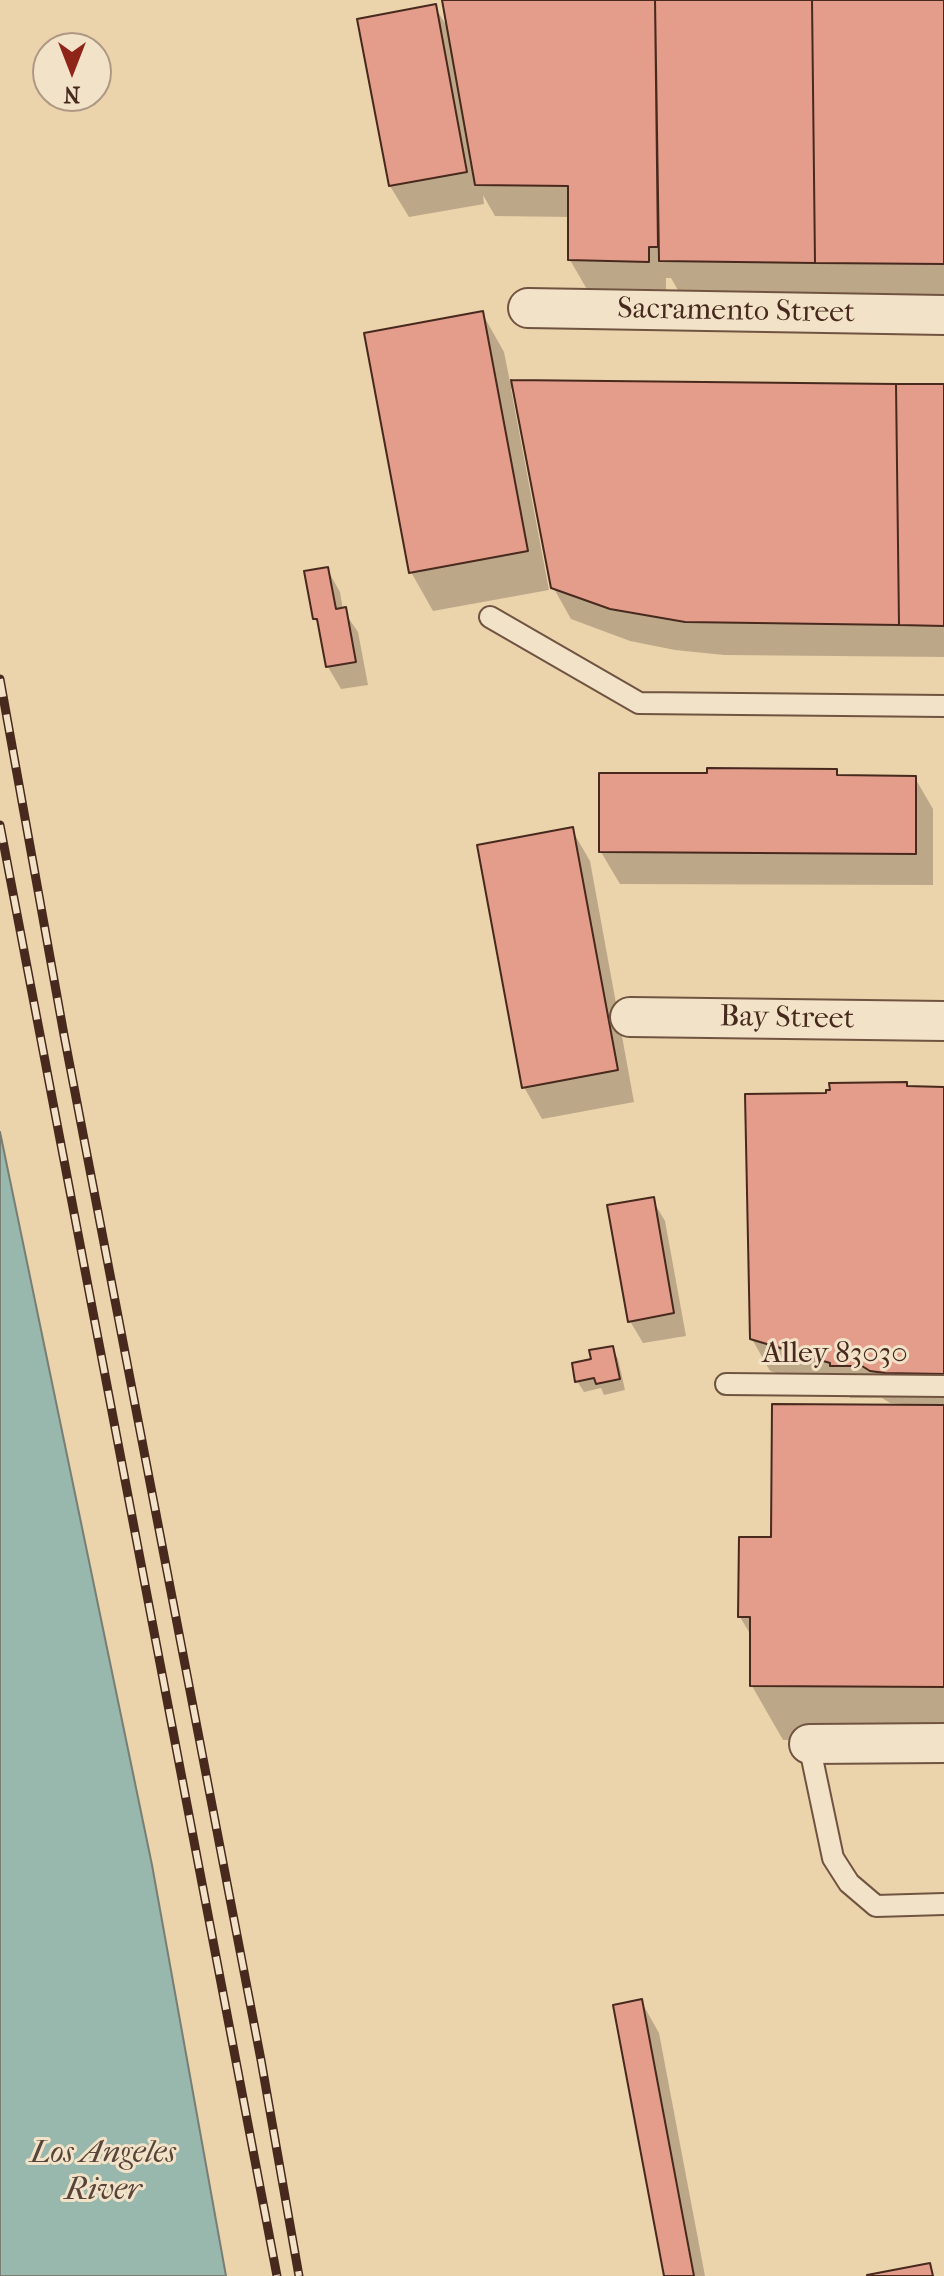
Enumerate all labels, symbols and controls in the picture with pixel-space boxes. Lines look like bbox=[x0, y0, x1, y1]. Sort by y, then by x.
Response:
north arrow bbox=[32, 32, 112, 112]
text: N bbox=[64, 81, 80, 107]
street label: Sacramento Street bbox=[617, 292, 855, 332]
street label: Bay Street bbox=[719, 1000, 855, 1038]
street label: Alley 83030 bbox=[762, 1337, 908, 1373]
water label: Los Angeles River bbox=[30, 2135, 176, 2210]

